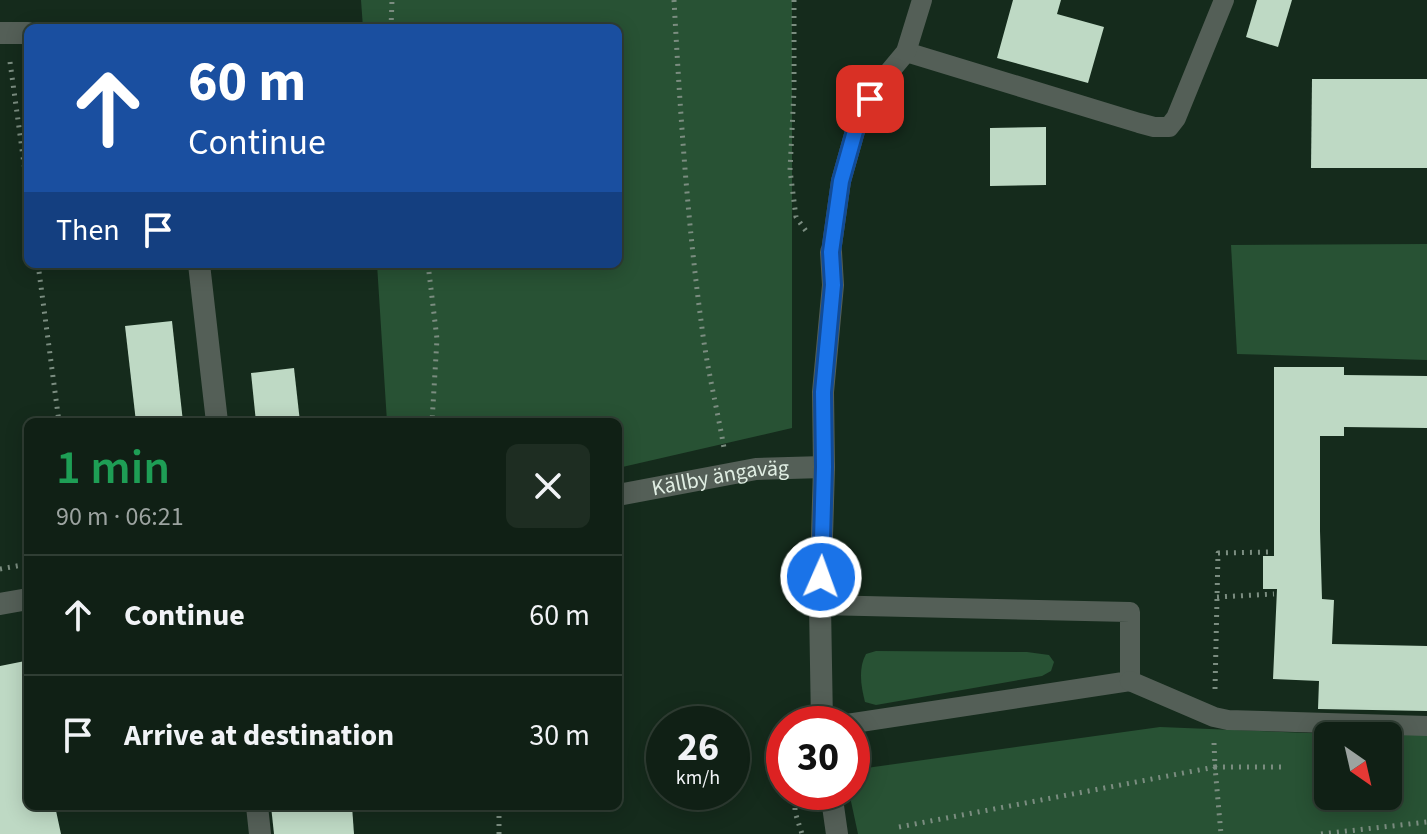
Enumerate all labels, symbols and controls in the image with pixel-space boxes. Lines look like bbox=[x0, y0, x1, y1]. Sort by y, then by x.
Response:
text: 60 m bbox=[188, 43, 306, 122]
icon: ahead bbox=[56, 56, 160, 160]
pin bbox=[836, 65, 904, 133]
icon: arrive bbox=[848, 77, 892, 121]
text: Continue bbox=[188, 117, 326, 168]
icon: arrive bbox=[136, 208, 180, 252]
text: Then bbox=[56, 209, 120, 252]
text: 1 min bbox=[56, 434, 170, 502]
button: close bbox=[506, 444, 590, 528]
street label: Källby ängaväg bbox=[649, 452, 789, 504]
text: 90 m · 06:21 bbox=[56, 498, 184, 535]
position arrow bbox=[779, 535, 863, 619]
icon: ahead bbox=[56, 593, 100, 637]
text: Continue bbox=[124, 594, 245, 637]
text: 60 m bbox=[529, 594, 590, 637]
speed limit sign: 30 bbox=[766, 706, 870, 810]
icon: arrive bbox=[56, 713, 100, 757]
text: Arrive at destination bbox=[124, 714, 394, 757]
text: 30 m bbox=[529, 714, 590, 757]
text: 26 bbox=[677, 719, 719, 776]
north arrow bbox=[1314, 722, 1402, 810]
map controls bbox=[1314, 722, 1402, 810]
text: km/h bbox=[676, 764, 720, 792]

